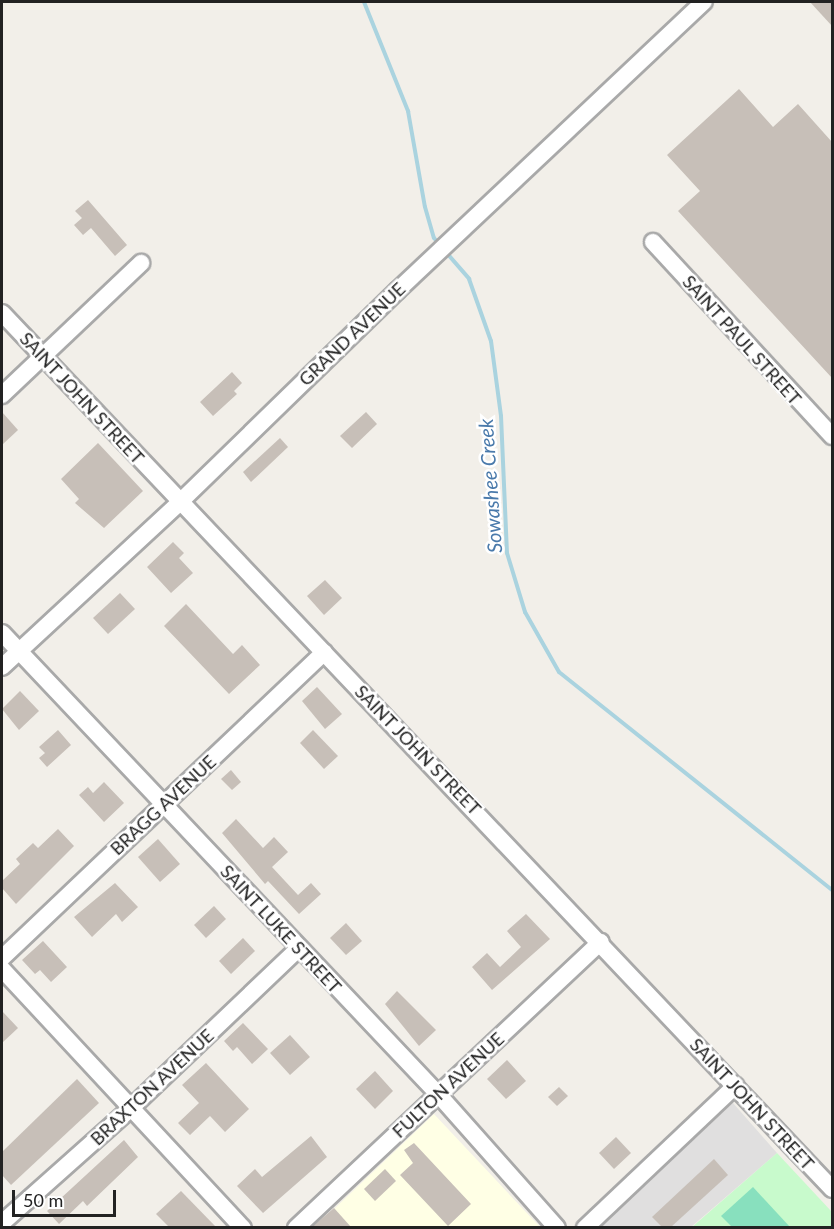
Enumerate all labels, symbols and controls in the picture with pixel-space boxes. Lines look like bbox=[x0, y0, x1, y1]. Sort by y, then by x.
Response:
street label: SAINT PAUL STREET bbox=[678, 270, 806, 410]
street label: GRAND AVENUE bbox=[294, 278, 410, 390]
street label: SAINT JOHN STREET bbox=[15, 327, 149, 469]
water label: Sowashee Creek bbox=[473, 418, 507, 554]
street label: SAINT JOHN STREET bbox=[350, 680, 486, 820]
street label: BRAGG AVENUE bbox=[106, 750, 220, 860]
street label: SAINT LUKE STREET bbox=[216, 860, 346, 998]
street label: BRAXTON AVENUE bbox=[86, 1024, 218, 1150]
street label: FULTON AVENUE bbox=[388, 1028, 508, 1142]
street label: SAINT JOHN STREET bbox=[685, 1033, 819, 1175]
scale bar bbox=[15, 1178, 118, 1216]
text: 50 m bbox=[23, 1189, 63, 1211]

